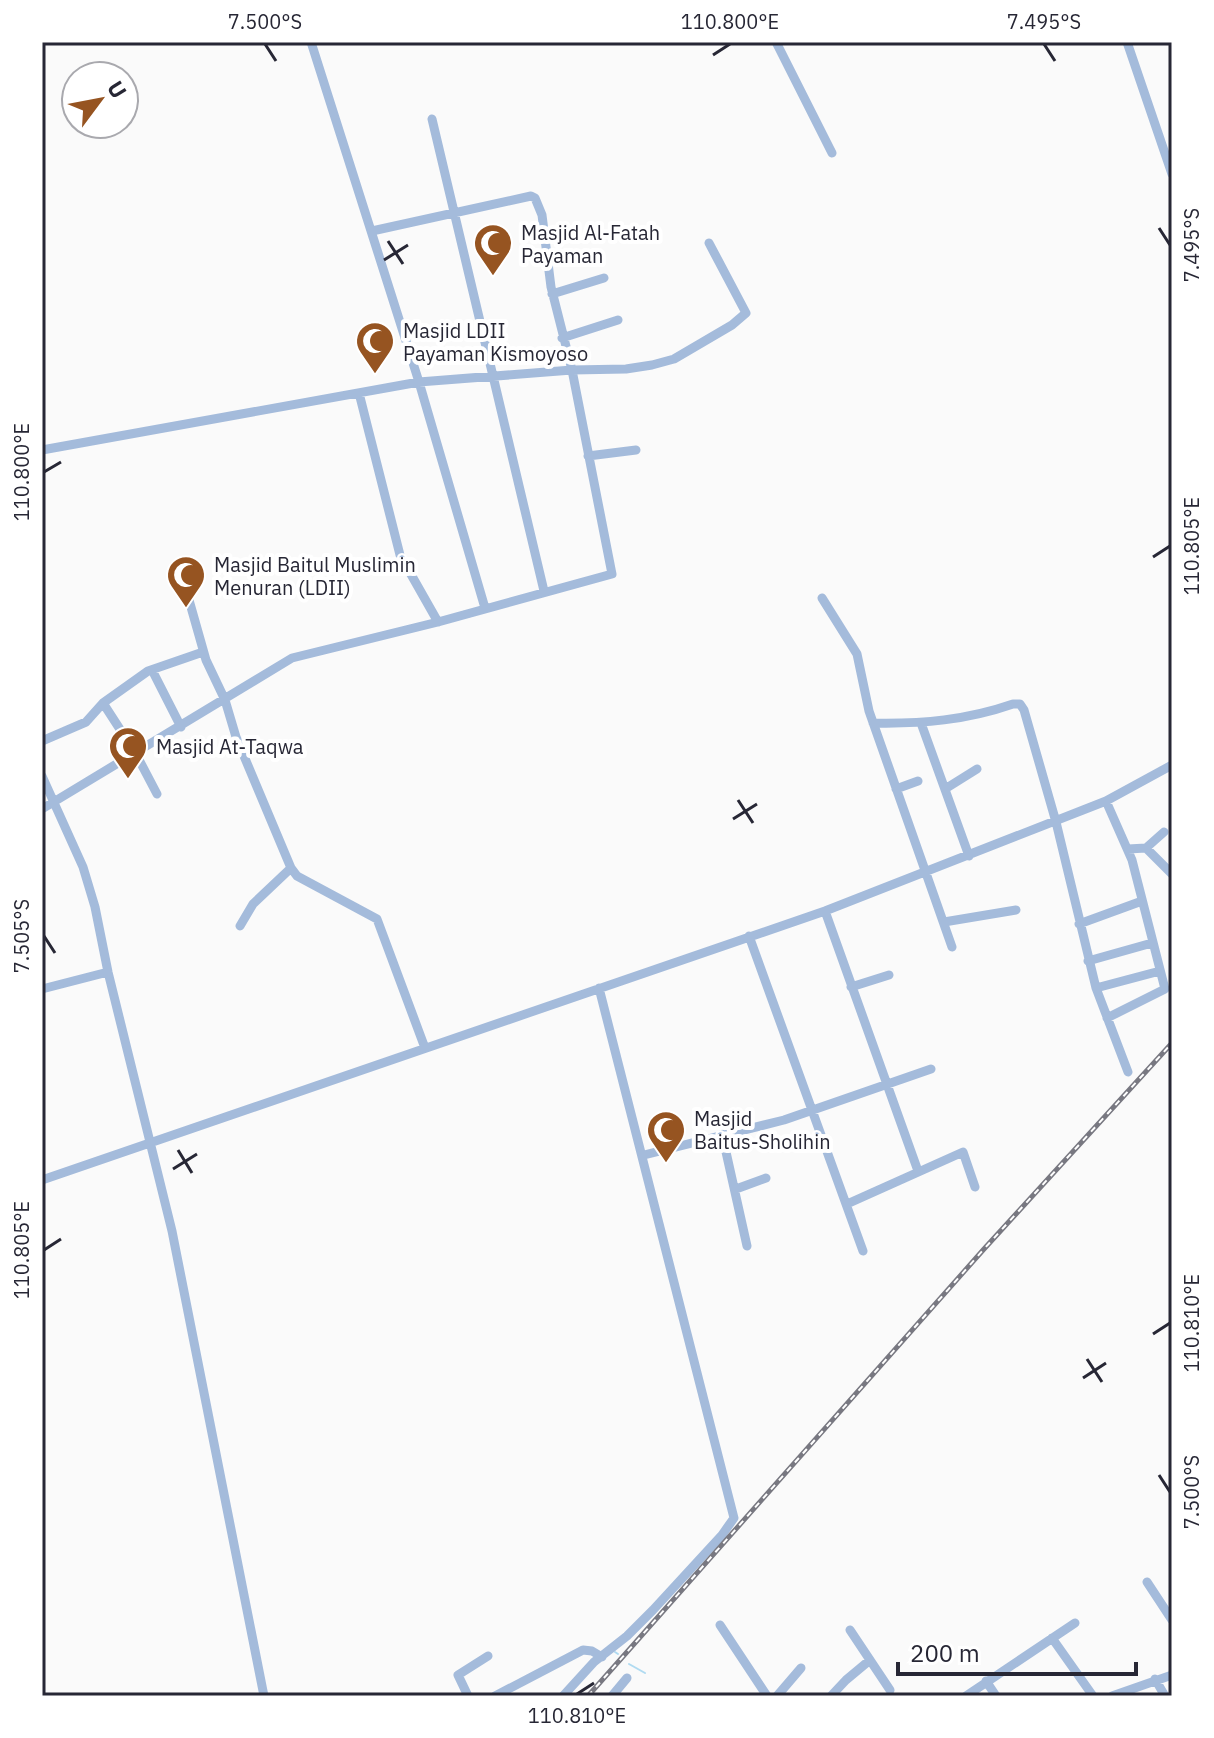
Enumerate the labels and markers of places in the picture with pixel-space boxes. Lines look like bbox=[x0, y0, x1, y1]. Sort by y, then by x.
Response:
place label: Masjid Al-Fatah Payaman bbox=[521, 219, 660, 269]
mosque icon: Masjid Al-Fatah Payaman bbox=[472, 222, 514, 277]
place label: Masjid LDII Payaman Kismoyoso bbox=[403, 317, 588, 367]
mosque icon: Masjid LDII Payaman Kismoyoso bbox=[354, 320, 396, 375]
place label: Masjid Baitul Muslimin Menuran (LDII) bbox=[214, 551, 416, 601]
mosque icon: Masjid Baitul Muslimin Menuran (LDII) bbox=[165, 554, 207, 609]
mosque icon: Masjid At-Taqwa bbox=[107, 725, 149, 780]
place label: Masjid At-Taqwa bbox=[156, 733, 304, 760]
place label: Masjid Baitus-Sholihin bbox=[694, 1105, 831, 1155]
mosque icon: Masjid Baitus-Sholihin bbox=[645, 1109, 687, 1164]

